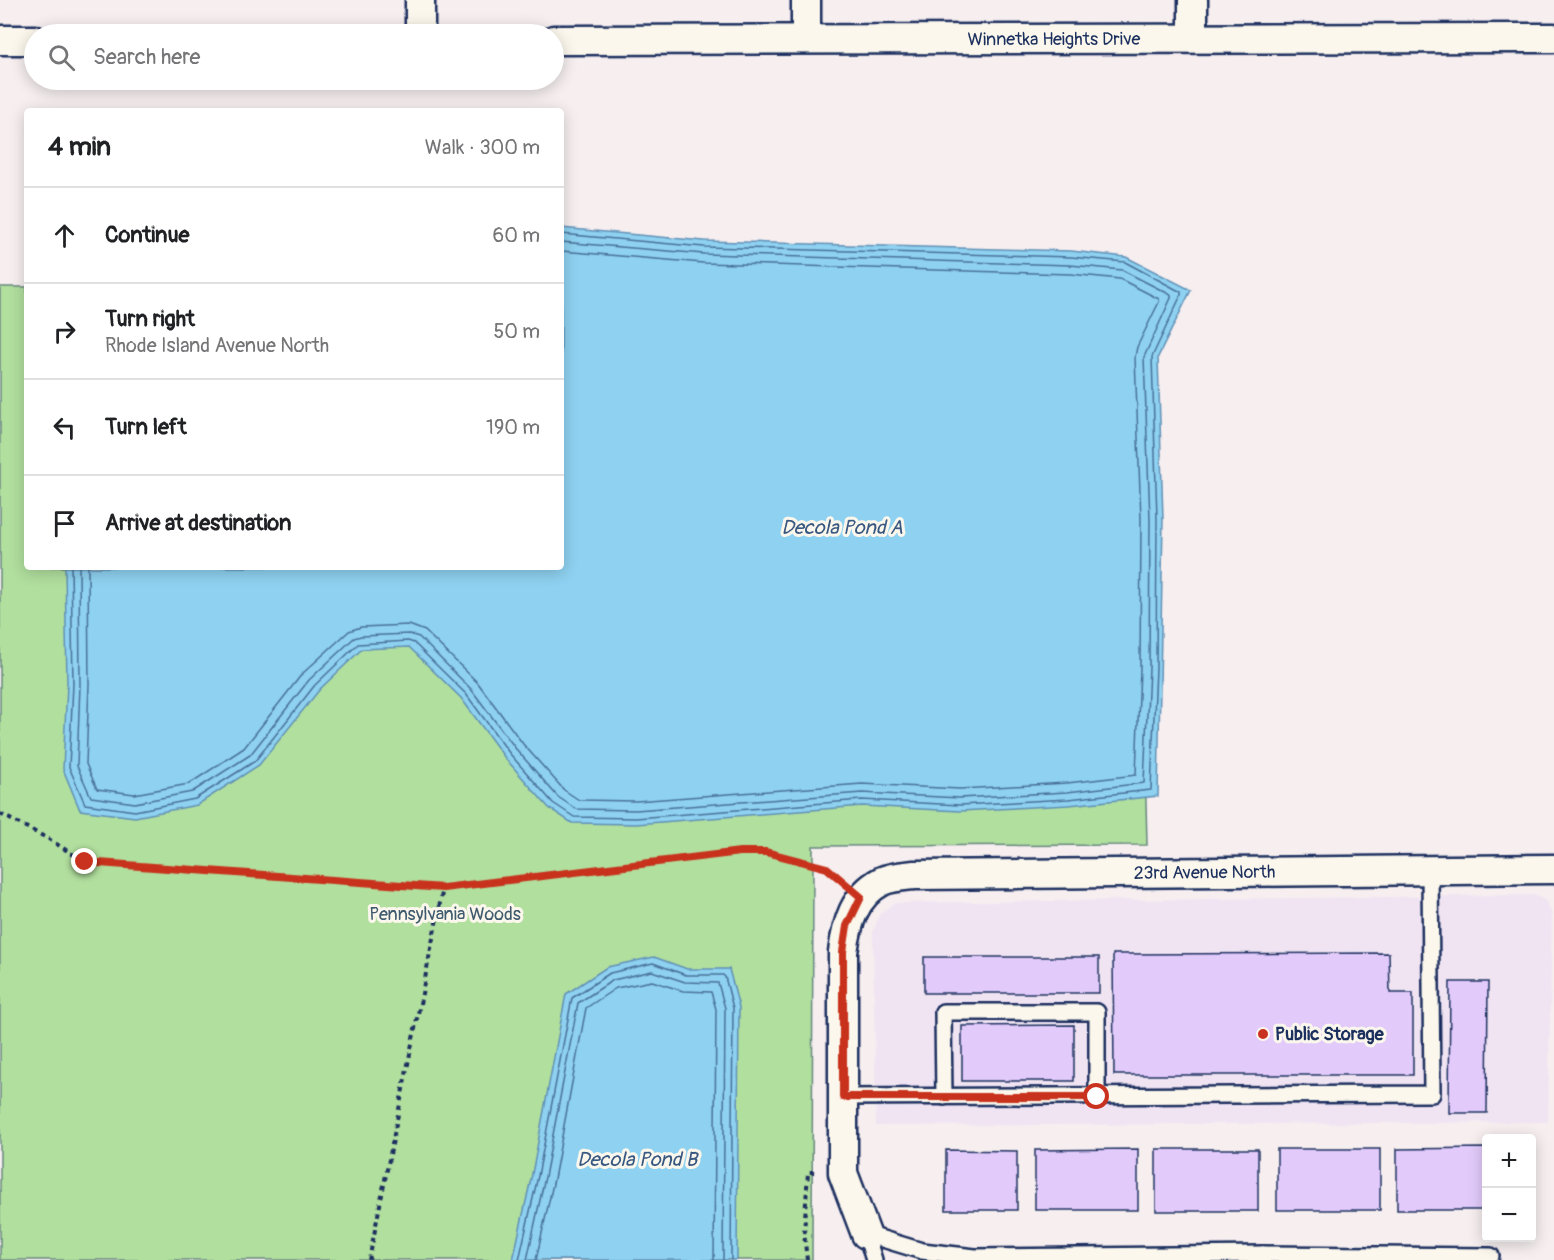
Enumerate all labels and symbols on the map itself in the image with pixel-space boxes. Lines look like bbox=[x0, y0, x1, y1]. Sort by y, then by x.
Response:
street label: Winnetka Heights Drive bbox=[968, 28, 1141, 51]
water label: Decola Pond A bbox=[781, 515, 903, 540]
route end bbox=[71, 848, 97, 874]
street label: 23rd Avenue North bbox=[1134, 861, 1276, 885]
park label: Pennsylvania Woods bbox=[369, 903, 521, 926]
place label: Public Storage bbox=[1275, 1023, 1385, 1046]
marker: Public Storage bbox=[1256, 1027, 1270, 1041]
route start bbox=[1083, 1083, 1109, 1109]
water label: Decola Pond B bbox=[577, 1147, 699, 1172]

